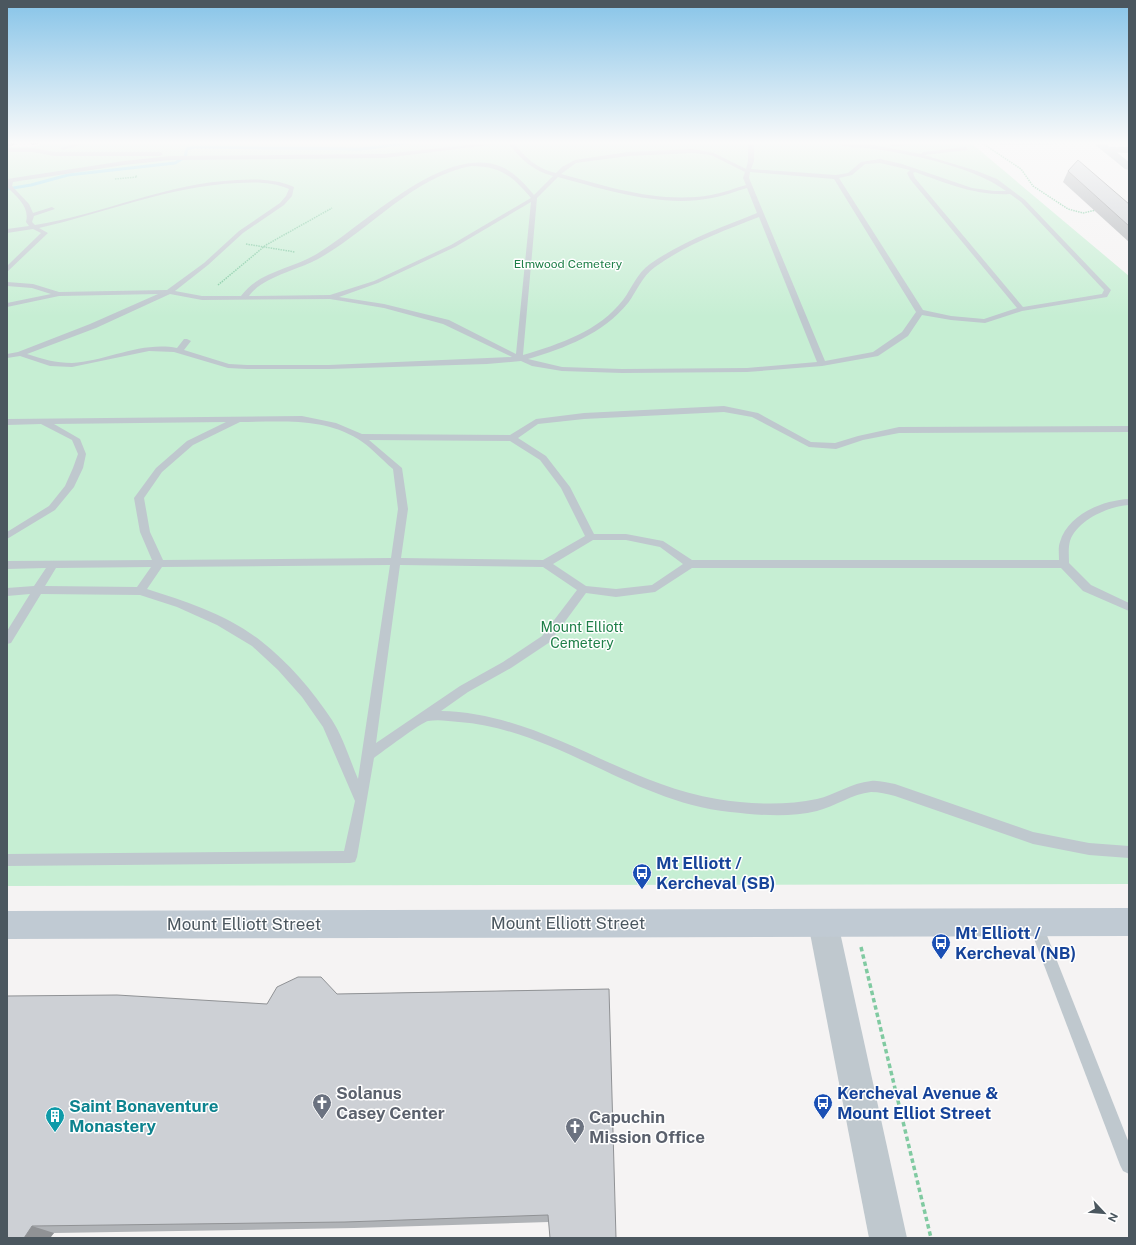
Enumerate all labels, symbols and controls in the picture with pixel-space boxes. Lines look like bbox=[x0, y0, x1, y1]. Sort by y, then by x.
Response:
park label: Elmwood Cemetery bbox=[514, 257, 623, 271]
park label: Mount Elliott Cemetery bbox=[540, 619, 624, 651]
place label: Mt Elliott / Kercheval (SB) bbox=[656, 853, 776, 893]
bus stop icon: Mt Elliott / Kercheval (SB) bbox=[631, 862, 653, 890]
street label: Mount Elliott Street bbox=[491, 913, 645, 933]
street label: Mount Elliott Street bbox=[167, 914, 321, 934]
place label: Mt Elliott / Kercheval (NB) bbox=[955, 923, 1076, 963]
bus stop icon: Mt Elliott / Kercheval (NB) bbox=[930, 932, 952, 960]
place label: Solanus Casey Center bbox=[336, 1083, 445, 1123]
place label: Kercheval Avenue & Mount Elliot Street bbox=[837, 1083, 999, 1123]
church icon: Solanus Casey Center bbox=[311, 1092, 333, 1120]
bus stop icon: Kercheval Avenue & Mount Elliot Street bbox=[812, 1092, 834, 1120]
place label: Saint Bonaventure Monastery bbox=[69, 1096, 219, 1136]
building icon: Saint Bonaventure Monastery bbox=[44, 1105, 66, 1133]
place label: Capuchin Mission Office bbox=[589, 1107, 705, 1147]
church icon: Capuchin Mission Office bbox=[564, 1116, 586, 1144]
north arrow bbox=[1084, 1193, 1124, 1233]
text: N bbox=[1106, 1211, 1120, 1224]

